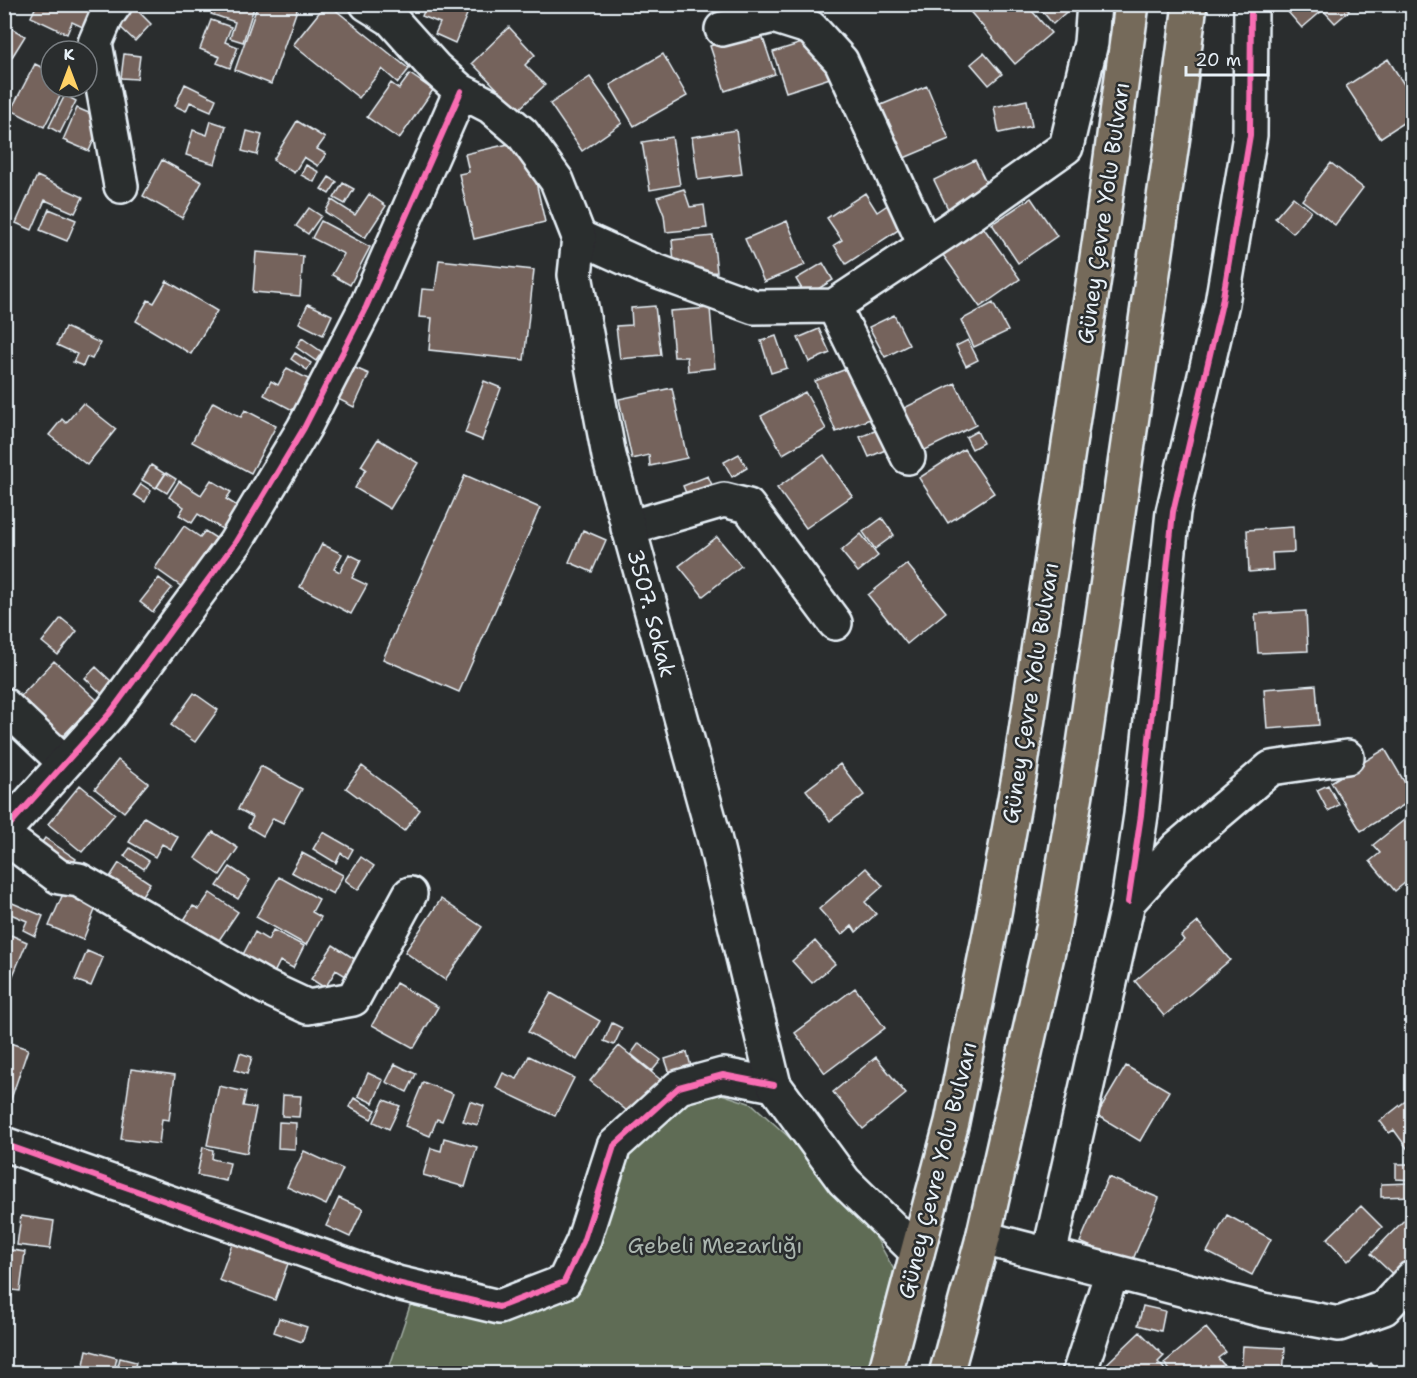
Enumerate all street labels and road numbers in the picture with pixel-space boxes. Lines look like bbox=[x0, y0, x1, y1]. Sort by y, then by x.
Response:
street label: Güney Çevre Yolu Bulvarı bbox=[1071, 80, 1136, 346]
street label: 3507. Sokak bbox=[620, 546, 683, 680]
street label: Güney Çevre Yolu Bulvarı bbox=[995, 560, 1065, 826]
street label: Güney Çevre Yolu Bulvarı bbox=[891, 1038, 984, 1302]

